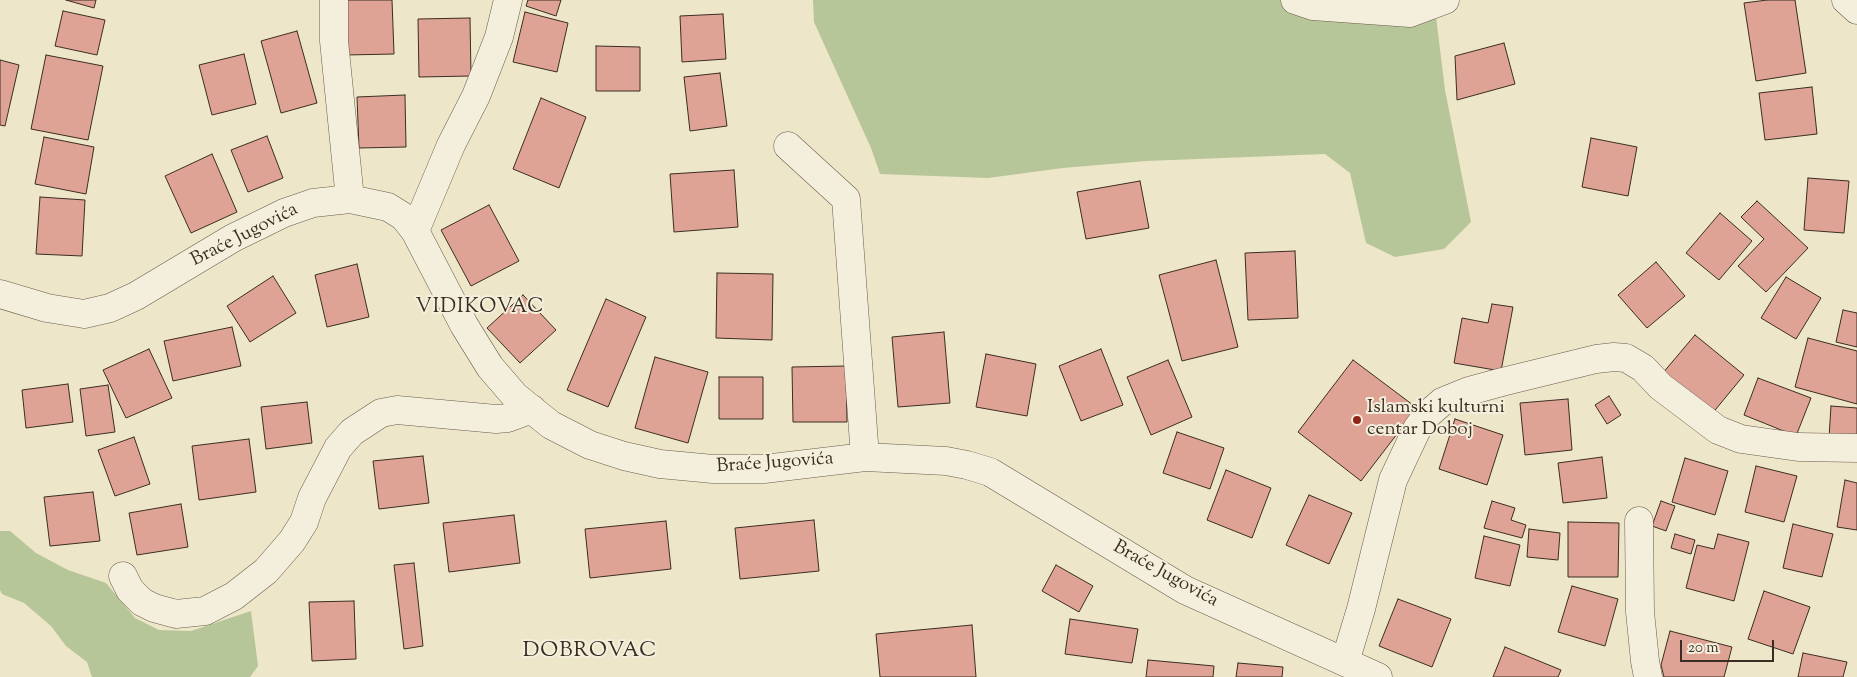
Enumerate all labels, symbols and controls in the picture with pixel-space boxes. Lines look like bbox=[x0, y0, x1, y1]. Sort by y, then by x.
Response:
street label: Braće Jugovića bbox=[188, 199, 302, 273]
district label: VIDIKOVAC bbox=[414, 297, 546, 321]
place label: Islamski kulturni centar Doboj bbox=[1367, 398, 1505, 442]
marker: Islamski kulturni centar Doboj bbox=[1351, 414, 1363, 426]
street label: Braće Jugovića bbox=[716, 449, 834, 479]
street label: Braće Jugovića bbox=[1108, 537, 1222, 613]
scale bar bbox=[1682, 630, 1776, 662]
text: 20 m bbox=[1688, 638, 1719, 659]
district label: DOBROVAC bbox=[522, 639, 658, 665]

